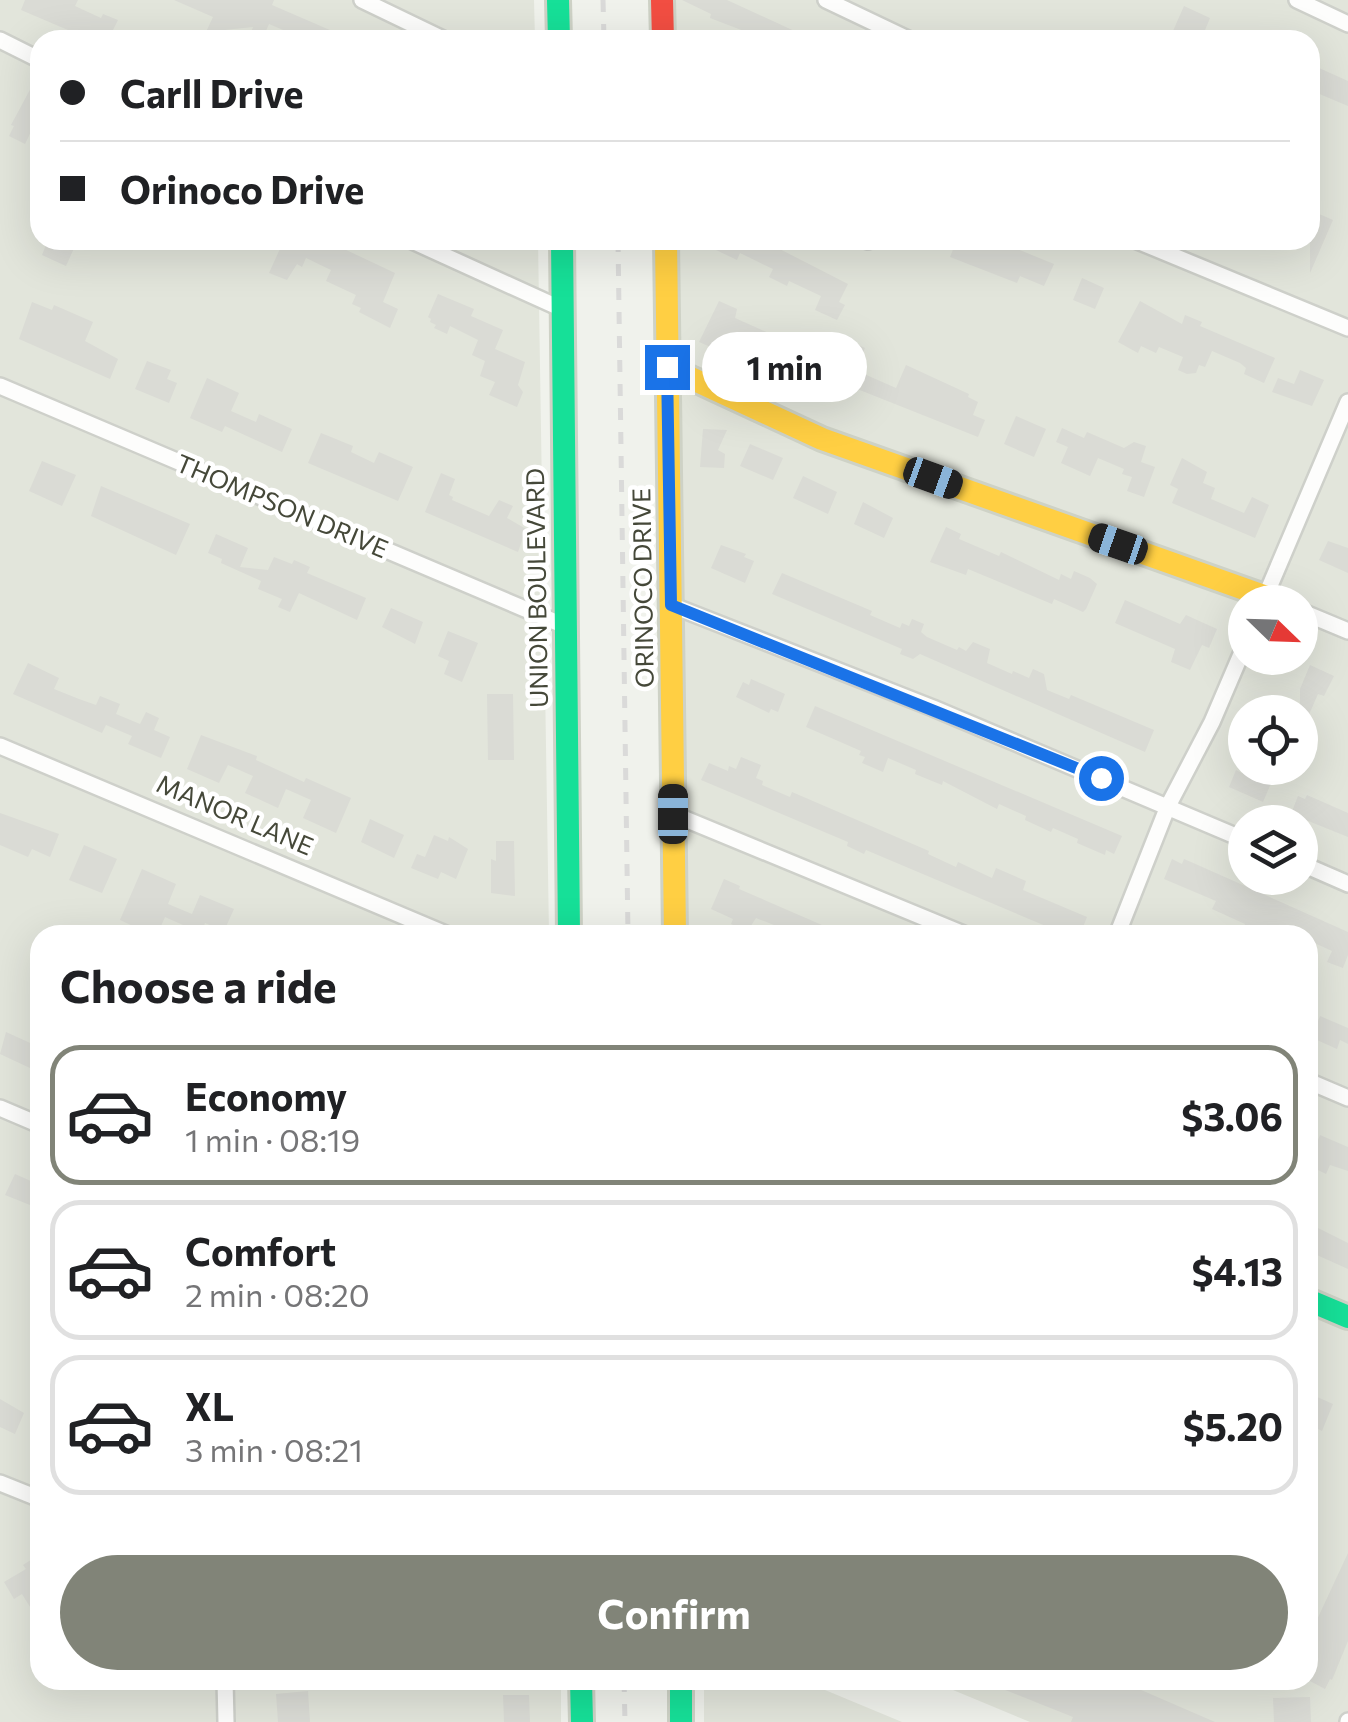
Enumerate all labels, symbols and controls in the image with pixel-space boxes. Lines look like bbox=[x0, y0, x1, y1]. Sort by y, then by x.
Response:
text: Carll Drive bbox=[120, 69, 304, 116]
text: Orinoco Drive bbox=[120, 165, 364, 212]
callout: 1 min bbox=[702, 332, 867, 402]
route end bbox=[645, 345, 690, 390]
text: 1 min bbox=[747, 347, 822, 387]
street label: THOMPSON DRIVE bbox=[172, 447, 393, 563]
car bbox=[900, 454, 966, 502]
street label: UNION BOULEVARD bbox=[519, 468, 553, 708]
street label: ORINOCO DRIVE bbox=[625, 488, 659, 688]
car bbox=[1085, 520, 1151, 568]
north arrow bbox=[1228, 585, 1318, 675]
map controls bbox=[1228, 585, 1318, 895]
button: locate bbox=[1228, 695, 1318, 785]
route start bbox=[1079, 756, 1124, 801]
street label: MANOR LANE bbox=[153, 768, 318, 861]
car bbox=[658, 784, 688, 844]
button: layers bbox=[1228, 805, 1318, 895]
text: Choose a ride bbox=[60, 957, 337, 1012]
icon: car bbox=[65, 1070, 155, 1160]
text: Economy bbox=[185, 1072, 347, 1119]
text: $3.06 bbox=[1181, 1092, 1283, 1139]
text: 1 min · 08:19 bbox=[185, 1119, 360, 1159]
icon: car bbox=[65, 1225, 155, 1315]
text: Comfort bbox=[185, 1227, 336, 1274]
text: $4.13 bbox=[1191, 1247, 1283, 1294]
text: 2 min · 08:20 bbox=[185, 1274, 370, 1314]
icon: car bbox=[65, 1380, 155, 1470]
text: XL bbox=[185, 1382, 234, 1429]
text: $5.20 bbox=[1183, 1402, 1283, 1449]
text: 3 min · 08:21 bbox=[185, 1429, 363, 1469]
button: Confirm bbox=[60, 1555, 1288, 1670]

